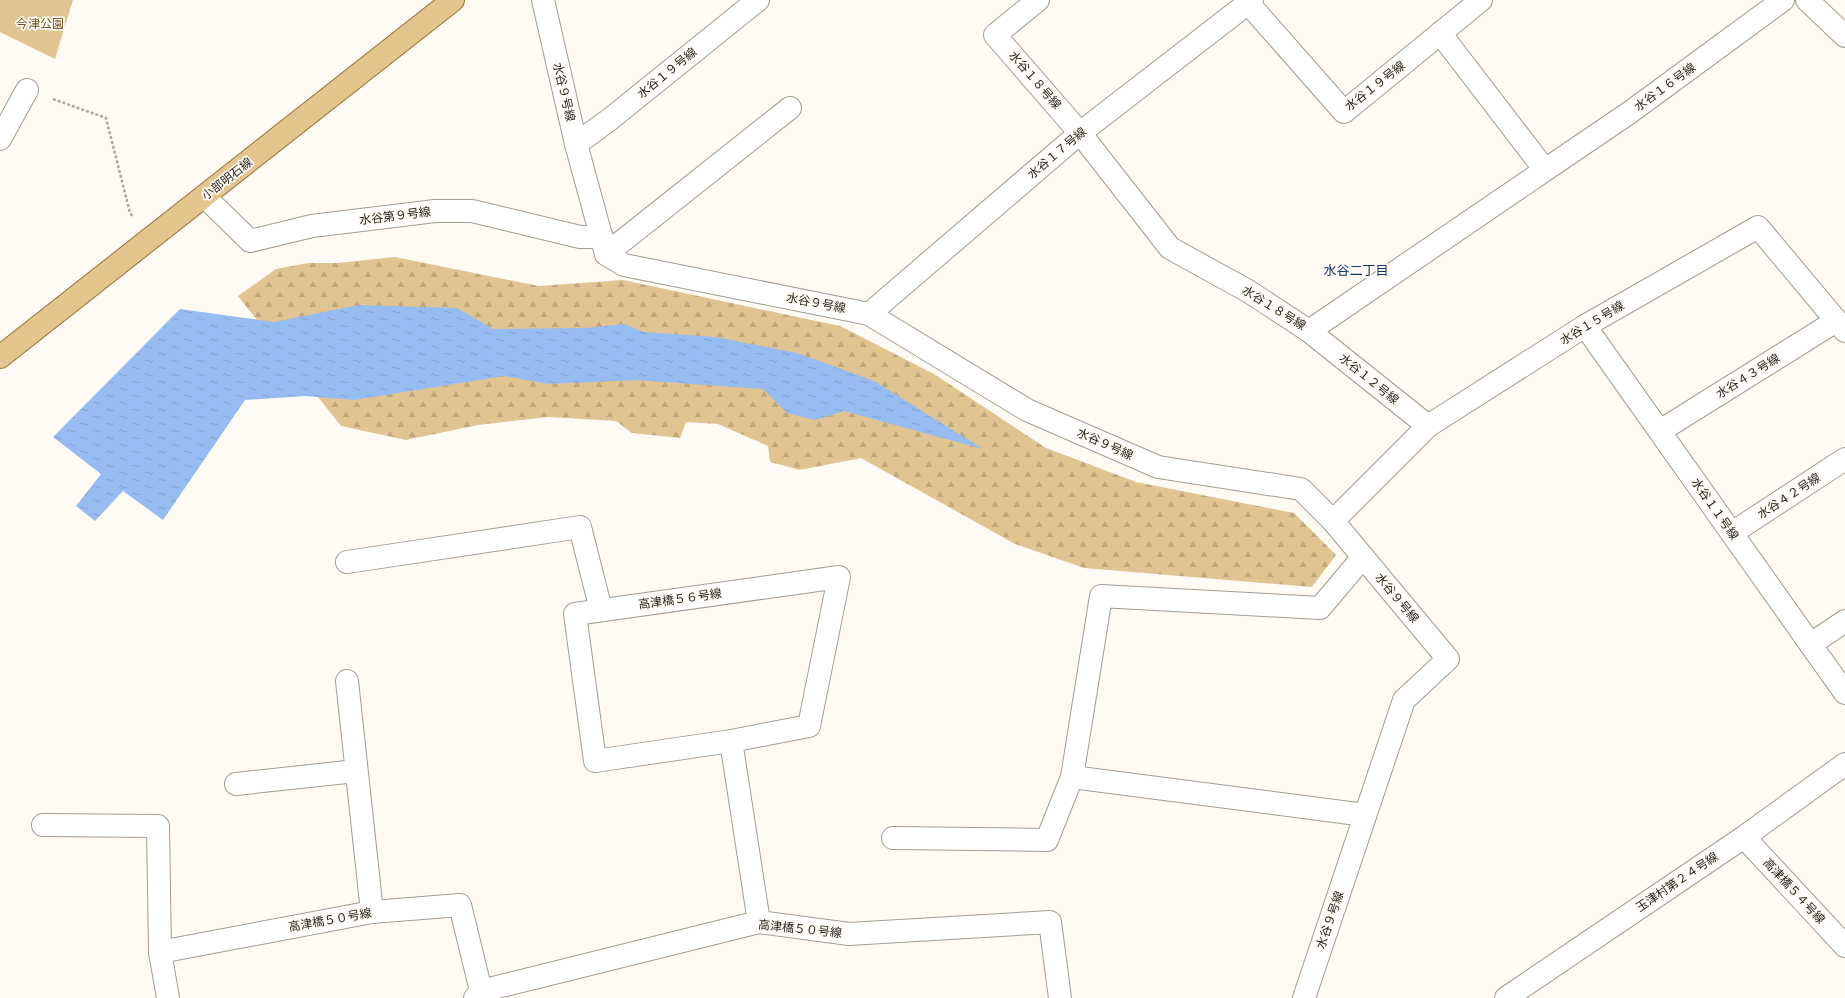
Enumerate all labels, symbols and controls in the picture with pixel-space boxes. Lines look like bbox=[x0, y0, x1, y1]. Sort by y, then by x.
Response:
park label: 今津公園 bbox=[16, 17, 64, 31]
street label: 水谷１９号線 bbox=[635, 45, 699, 101]
street label: 水谷１８号線 bbox=[1006, 48, 1064, 112]
street label: 水谷１９号線 bbox=[1342, 58, 1408, 114]
street label: 水谷１６号線 bbox=[1632, 60, 1698, 114]
street label: 水谷９号線 bbox=[550, 61, 578, 123]
street label: 水谷１７号線 bbox=[1025, 124, 1089, 182]
street label: 小部明石線 bbox=[199, 155, 255, 203]
street label: 水谷第９号線 bbox=[358, 205, 432, 227]
district label: 水谷二丁目 bbox=[1323, 263, 1389, 278]
street label: 水谷１８号線 bbox=[1240, 283, 1308, 333]
street label: 水谷９号線 bbox=[785, 290, 847, 316]
street label: 水谷１５号線 bbox=[1558, 298, 1626, 348]
street label: 水谷１２号線 bbox=[1337, 351, 1401, 407]
street label: 水谷４３号線 bbox=[1714, 351, 1782, 401]
street label: 水谷９号線 bbox=[1075, 425, 1135, 463]
street label: 水谷４２号線 bbox=[1755, 471, 1823, 521]
street label: 水谷１１号線 bbox=[1689, 475, 1741, 543]
street label: 水谷９号線 bbox=[1372, 571, 1422, 625]
street label: 高津橋５６号線 bbox=[637, 586, 723, 612]
street label: 玉津村第２４号線 bbox=[1633, 849, 1721, 915]
street label: 高津橋５４号線 bbox=[1760, 856, 1828, 926]
street label: 水谷９号線 bbox=[1314, 889, 1346, 951]
street label: 高津橋５０号線 bbox=[287, 906, 373, 934]
street label: 高津橋５０号線 bbox=[757, 918, 843, 940]

